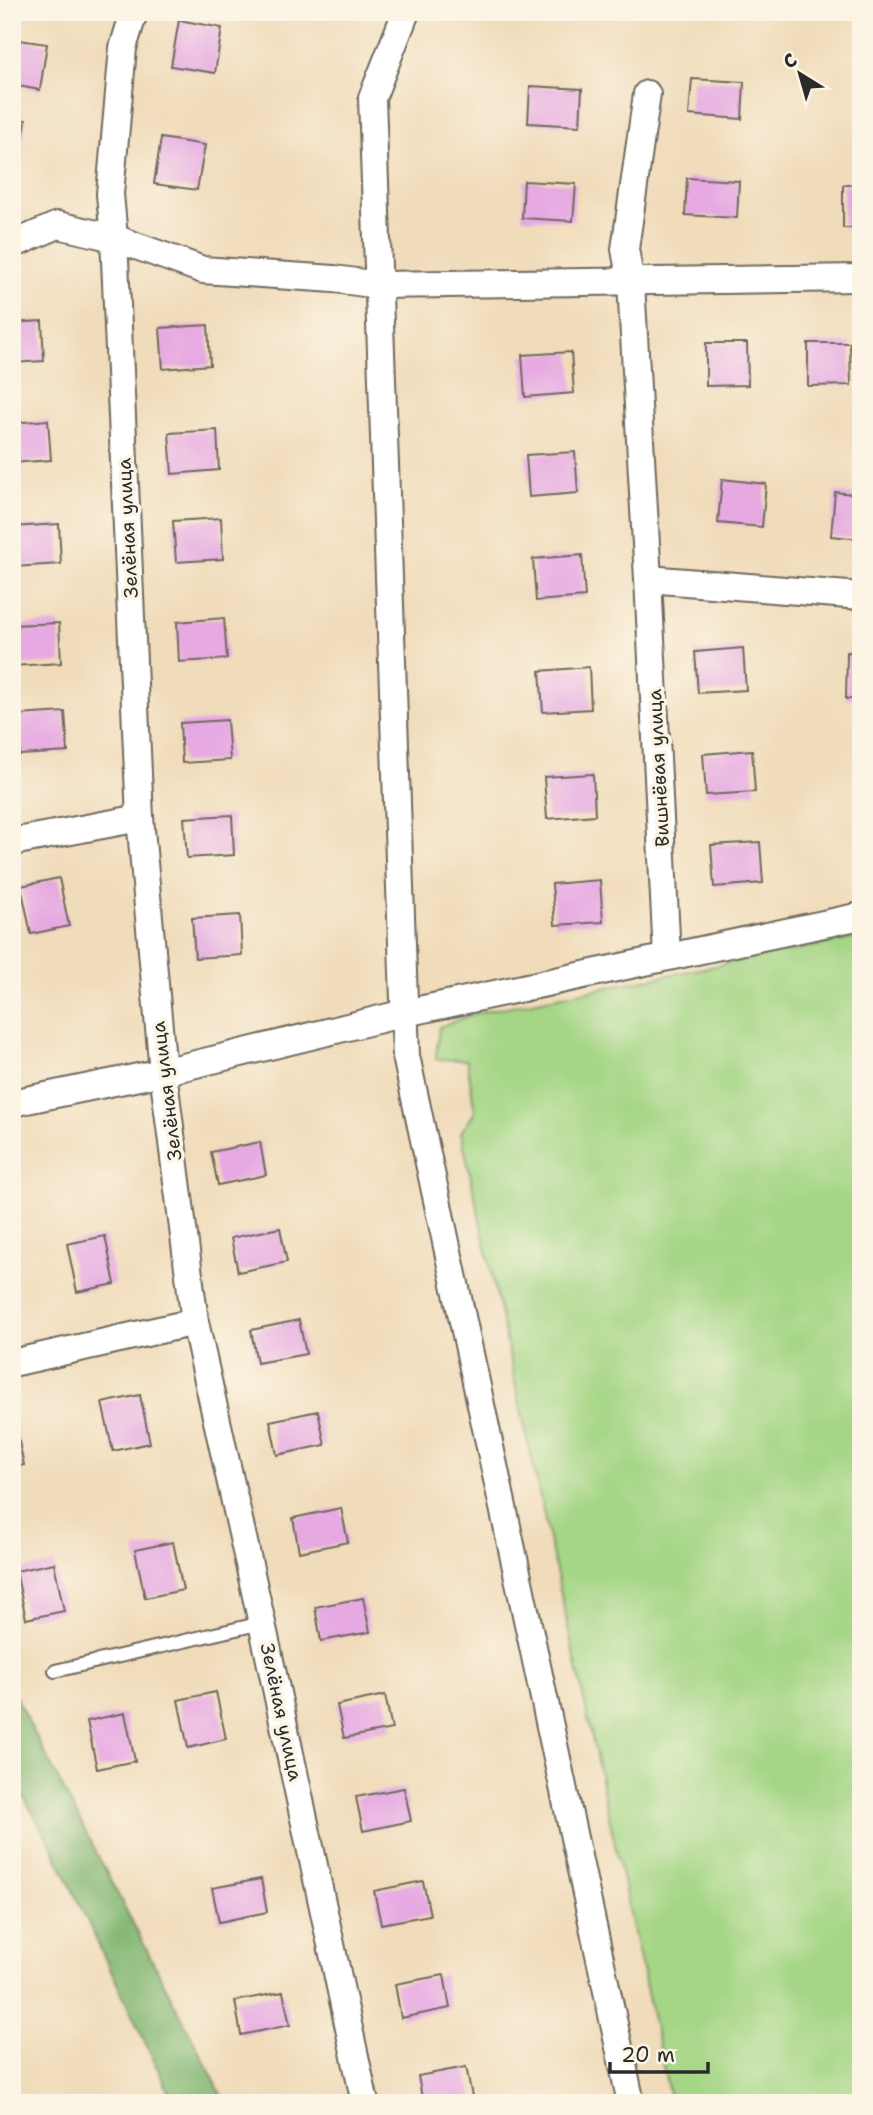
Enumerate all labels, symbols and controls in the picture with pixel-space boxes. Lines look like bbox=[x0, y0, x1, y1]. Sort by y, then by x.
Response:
north arrow bbox=[764, 38, 834, 108]
text: С bbox=[778, 47, 802, 74]
street label: Зелёная улица bbox=[111, 457, 144, 599]
street label: Вишнёвая улица bbox=[642, 688, 675, 848]
street label: Зелёная улица bbox=[146, 1020, 187, 1162]
street label: Зелёная улица bbox=[255, 1641, 308, 1783]
scale bar bbox=[610, 2031, 708, 2075]
text: 20 m bbox=[621, 2041, 675, 2069]

